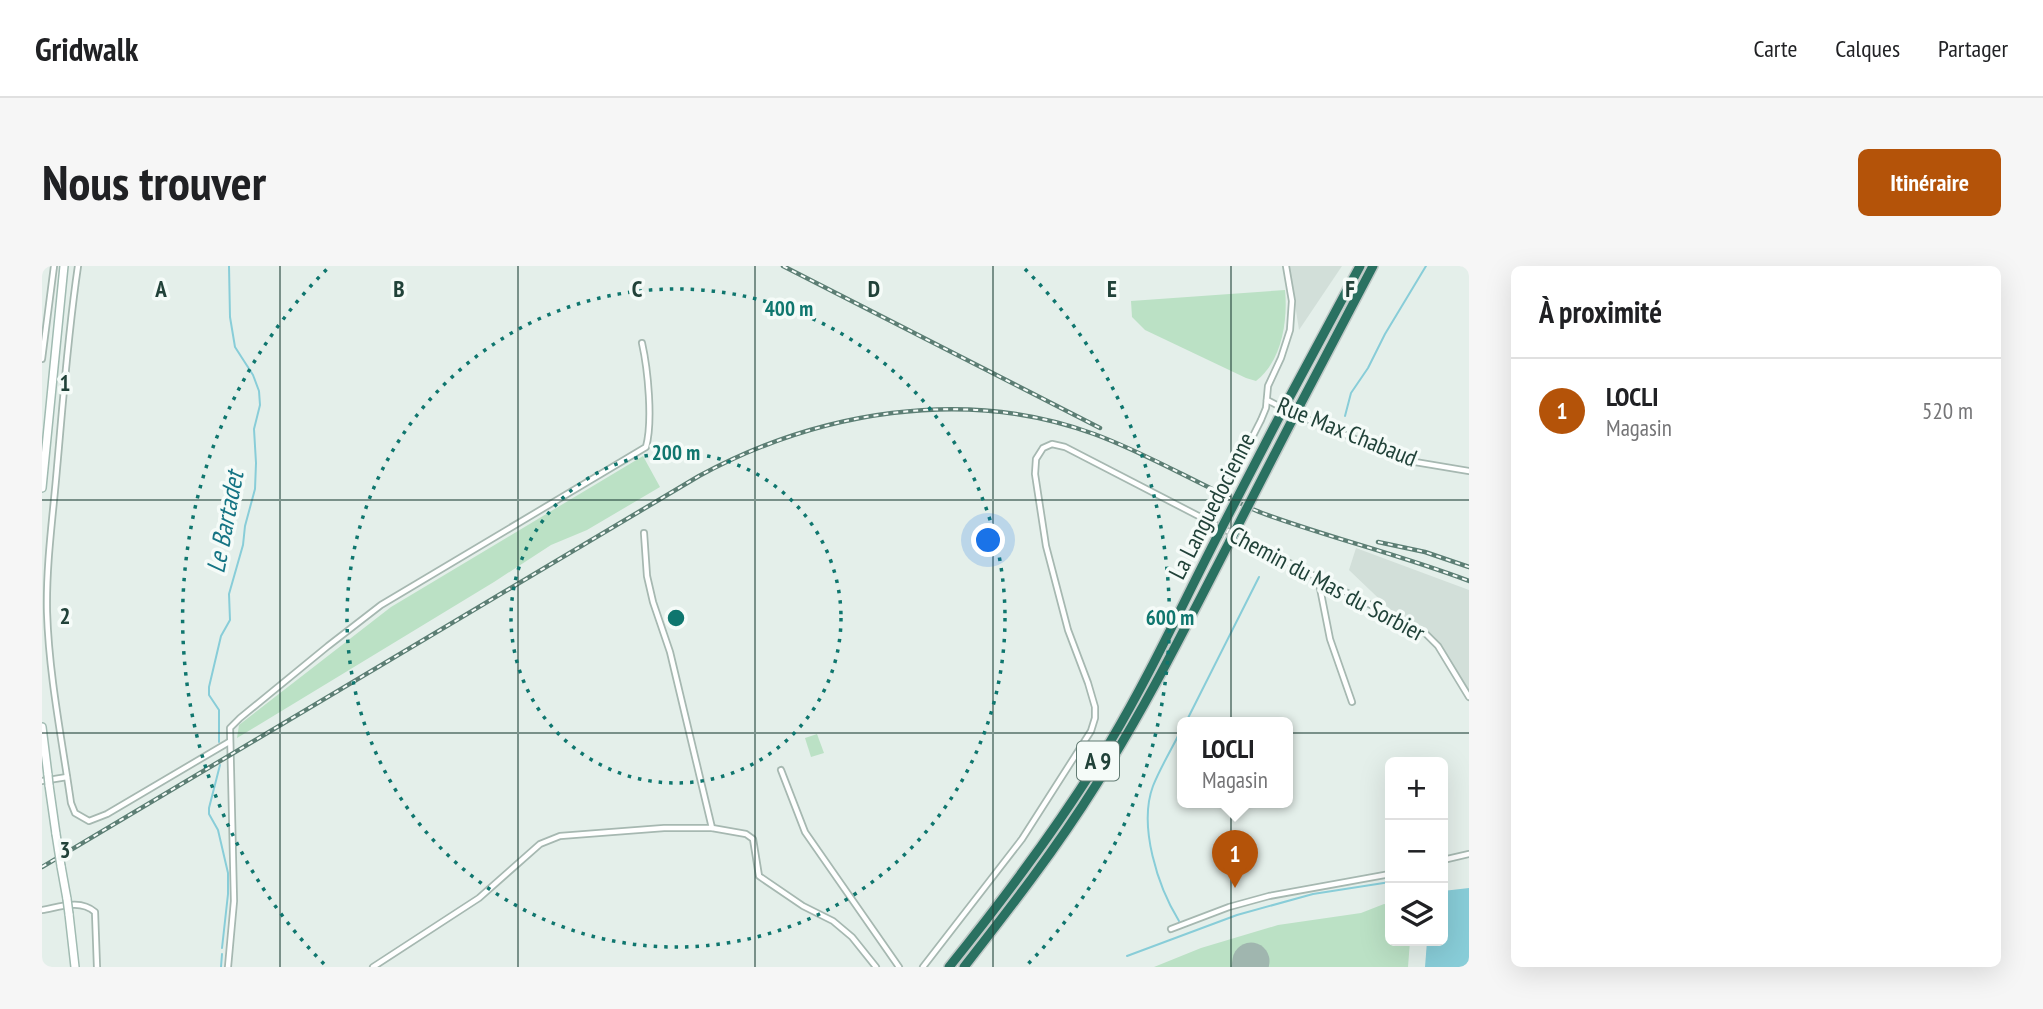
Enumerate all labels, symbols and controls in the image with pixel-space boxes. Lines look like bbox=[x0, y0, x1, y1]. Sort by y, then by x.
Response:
text: Gridwalk bbox=[35, 27, 138, 70]
text: Carte bbox=[1754, 33, 1797, 64]
text: Calques bbox=[1835, 33, 1900, 64]
text: Partager bbox=[1938, 33, 2008, 64]
button: Itinéraire bbox=[1858, 149, 2001, 216]
text: Nous trouver bbox=[42, 150, 266, 214]
text: A bbox=[154, 274, 167, 303]
text: B bbox=[393, 274, 405, 303]
text: C bbox=[632, 274, 643, 303]
text: D bbox=[868, 274, 880, 303]
text: E bbox=[1107, 274, 1117, 303]
text: F bbox=[1345, 274, 1355, 303]
text: À proximité bbox=[1539, 292, 1662, 331]
text: 400 m bbox=[765, 295, 813, 322]
text: 1 bbox=[60, 368, 71, 397]
text: LOCLI bbox=[1606, 380, 1658, 413]
street label: Rue Max Chabaud bbox=[1273, 389, 1422, 474]
text: 1 bbox=[1557, 396, 1568, 425]
text: 520 m bbox=[1922, 396, 1973, 425]
text: Magasin bbox=[1606, 413, 1672, 442]
street label: La Languedocienne bbox=[1161, 427, 1262, 584]
text: 200 m bbox=[652, 439, 700, 466]
water label: Le Bartadet bbox=[198, 465, 251, 576]
street label: Chemin du Mas du Sorbier bbox=[1224, 519, 1431, 648]
your location bbox=[971, 523, 1005, 557]
text: 2 bbox=[60, 601, 71, 630]
text: 600 m bbox=[1146, 604, 1194, 631]
centre of rings bbox=[664, 606, 688, 630]
popup bbox=[1177, 717, 1293, 808]
text: LOCLI bbox=[1202, 732, 1254, 765]
road number: A 9 bbox=[1077, 741, 1119, 780]
map controls bbox=[1385, 757, 1448, 946]
button: + bbox=[1385, 757, 1448, 820]
text: Magasin bbox=[1202, 765, 1268, 794]
button: − bbox=[1385, 820, 1448, 883]
pin: 1 bbox=[1212, 830, 1258, 888]
text: 3 bbox=[60, 835, 71, 864]
button: layers bbox=[1385, 883, 1448, 946]

